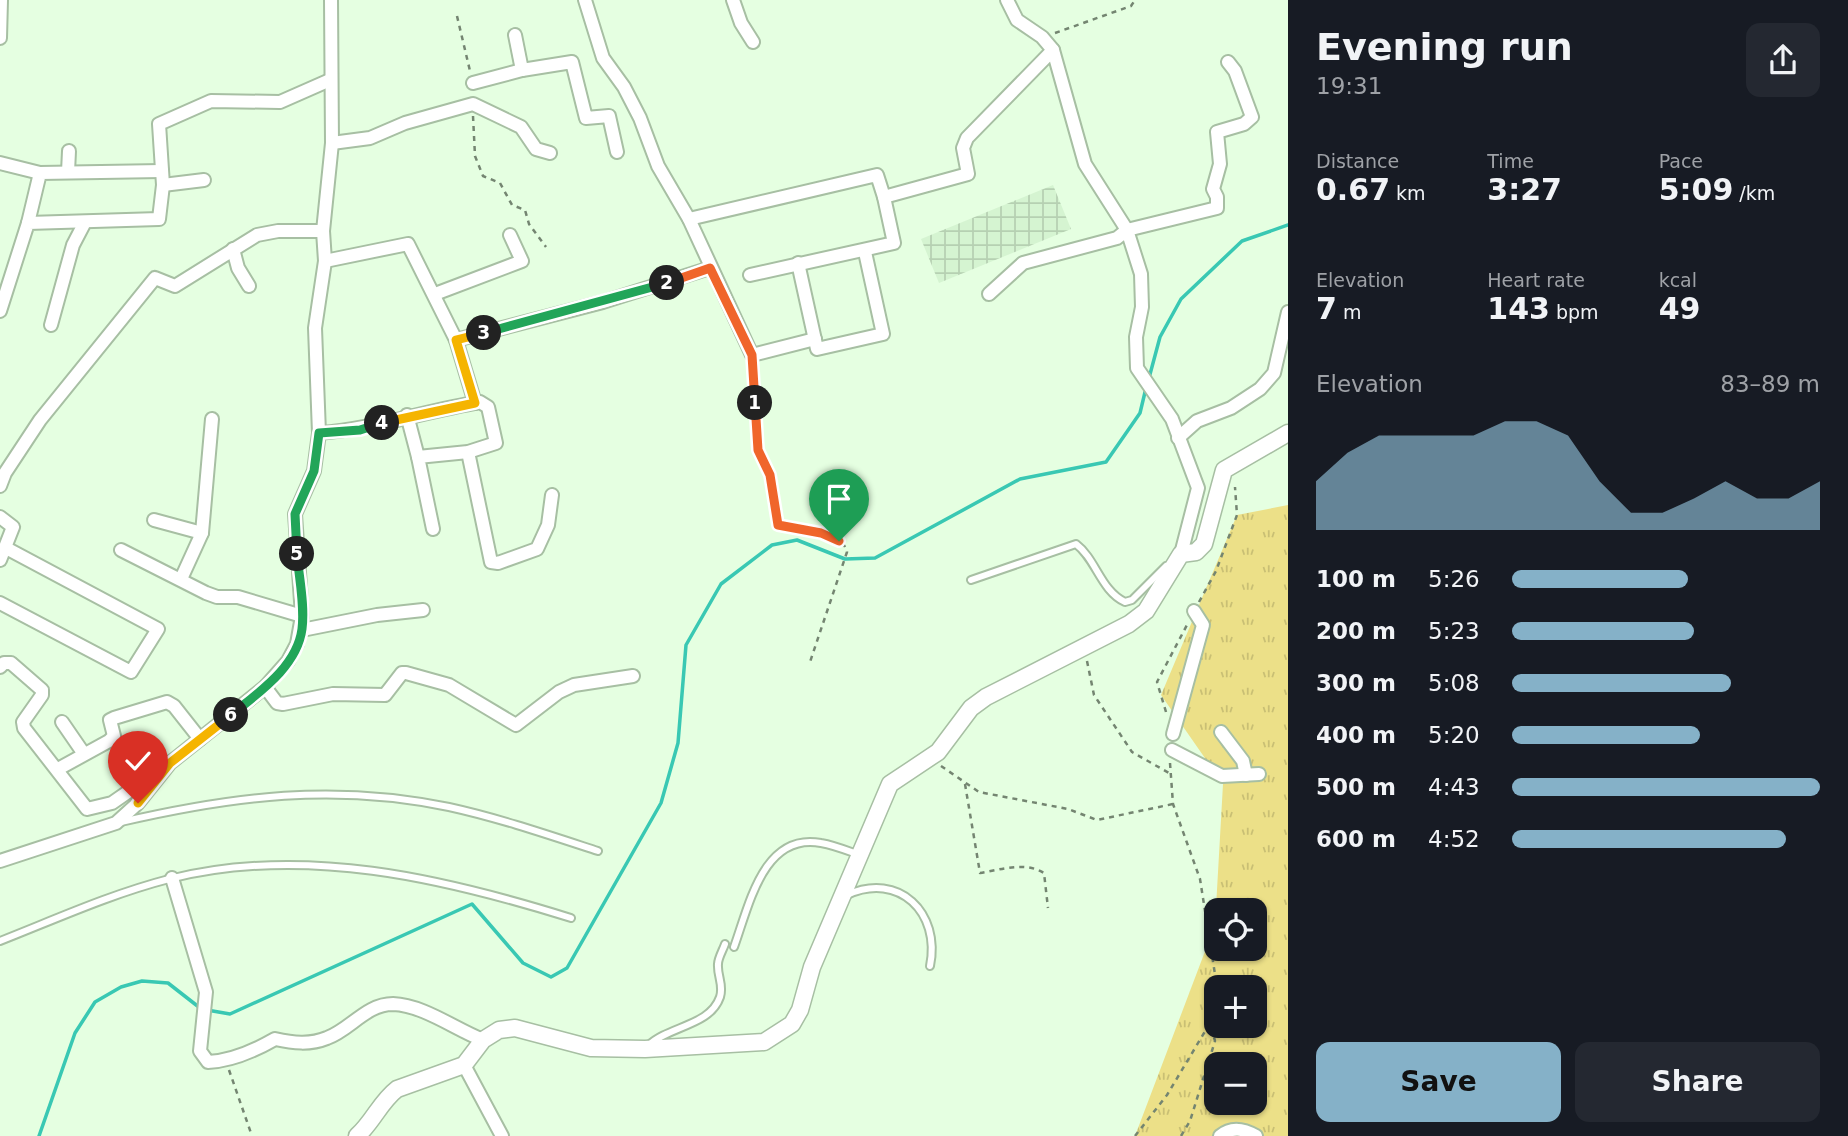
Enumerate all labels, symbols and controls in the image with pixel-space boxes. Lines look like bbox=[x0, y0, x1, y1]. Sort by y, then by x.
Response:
button: share bbox=[1746, 23, 1820, 97]
text: Evening run bbox=[1316, 25, 1573, 69]
text: 19:31 bbox=[1316, 73, 1382, 99]
text: Distance bbox=[1316, 150, 1399, 172]
text: Time bbox=[1487, 150, 1534, 172]
text: Pace bbox=[1659, 150, 1703, 172]
text: 0.67 bbox=[1316, 172, 1390, 207]
text: 3:27 bbox=[1487, 172, 1562, 207]
text: 5:09 bbox=[1659, 172, 1733, 207]
text: km bbox=[1390, 182, 1426, 204]
text: /km bbox=[1733, 182, 1775, 204]
pin: 2 bbox=[650, 266, 684, 300]
text: Elevation bbox=[1316, 269, 1404, 291]
text: Heart rate bbox=[1487, 269, 1585, 291]
text: kcal bbox=[1659, 269, 1697, 291]
text: 2 bbox=[660, 271, 673, 293]
text: 7 bbox=[1316, 291, 1337, 326]
text: 143 bbox=[1487, 291, 1550, 326]
text: 49 bbox=[1659, 291, 1700, 326]
text: m bbox=[1337, 301, 1361, 323]
text: bpm bbox=[1550, 301, 1599, 323]
pin: 3 bbox=[466, 316, 502, 350]
text: 3 bbox=[477, 321, 490, 343]
text: Elevation bbox=[1316, 371, 1423, 397]
text: 83–89 m bbox=[1720, 371, 1820, 397]
pin: 1 bbox=[738, 386, 772, 420]
text: 1 bbox=[748, 391, 761, 413]
pin: 4 bbox=[364, 406, 400, 440]
text: 4 bbox=[375, 411, 388, 433]
pin bbox=[809, 469, 869, 541]
icon: arrive bbox=[820, 480, 858, 518]
pin: 5 bbox=[280, 536, 314, 572]
text: 5 bbox=[290, 542, 303, 564]
text: 100 m bbox=[1316, 566, 1396, 592]
text: 5:26 bbox=[1428, 566, 1480, 592]
text: 200 m bbox=[1316, 618, 1396, 644]
text: 5:23 bbox=[1428, 618, 1480, 644]
text: 300 m bbox=[1316, 670, 1396, 696]
text: 5:08 bbox=[1428, 670, 1480, 696]
pin: 6 bbox=[214, 698, 248, 732]
text: 6 bbox=[224, 703, 237, 725]
text: 400 m bbox=[1316, 722, 1396, 748]
text: 5:20 bbox=[1428, 722, 1480, 748]
pin bbox=[108, 731, 168, 803]
icon: check bbox=[119, 742, 157, 780]
text: 500 m bbox=[1316, 774, 1396, 800]
text: 4:43 bbox=[1428, 774, 1480, 800]
text: 600 m bbox=[1316, 826, 1396, 852]
text: 4:52 bbox=[1428, 826, 1480, 852]
map controls bbox=[1204, 898, 1267, 1115]
button: locate bbox=[1204, 898, 1267, 961]
button: + bbox=[1204, 975, 1267, 1038]
button: Save bbox=[1316, 1042, 1561, 1122]
button: Share bbox=[1575, 1042, 1820, 1122]
button: − bbox=[1204, 1052, 1267, 1115]

